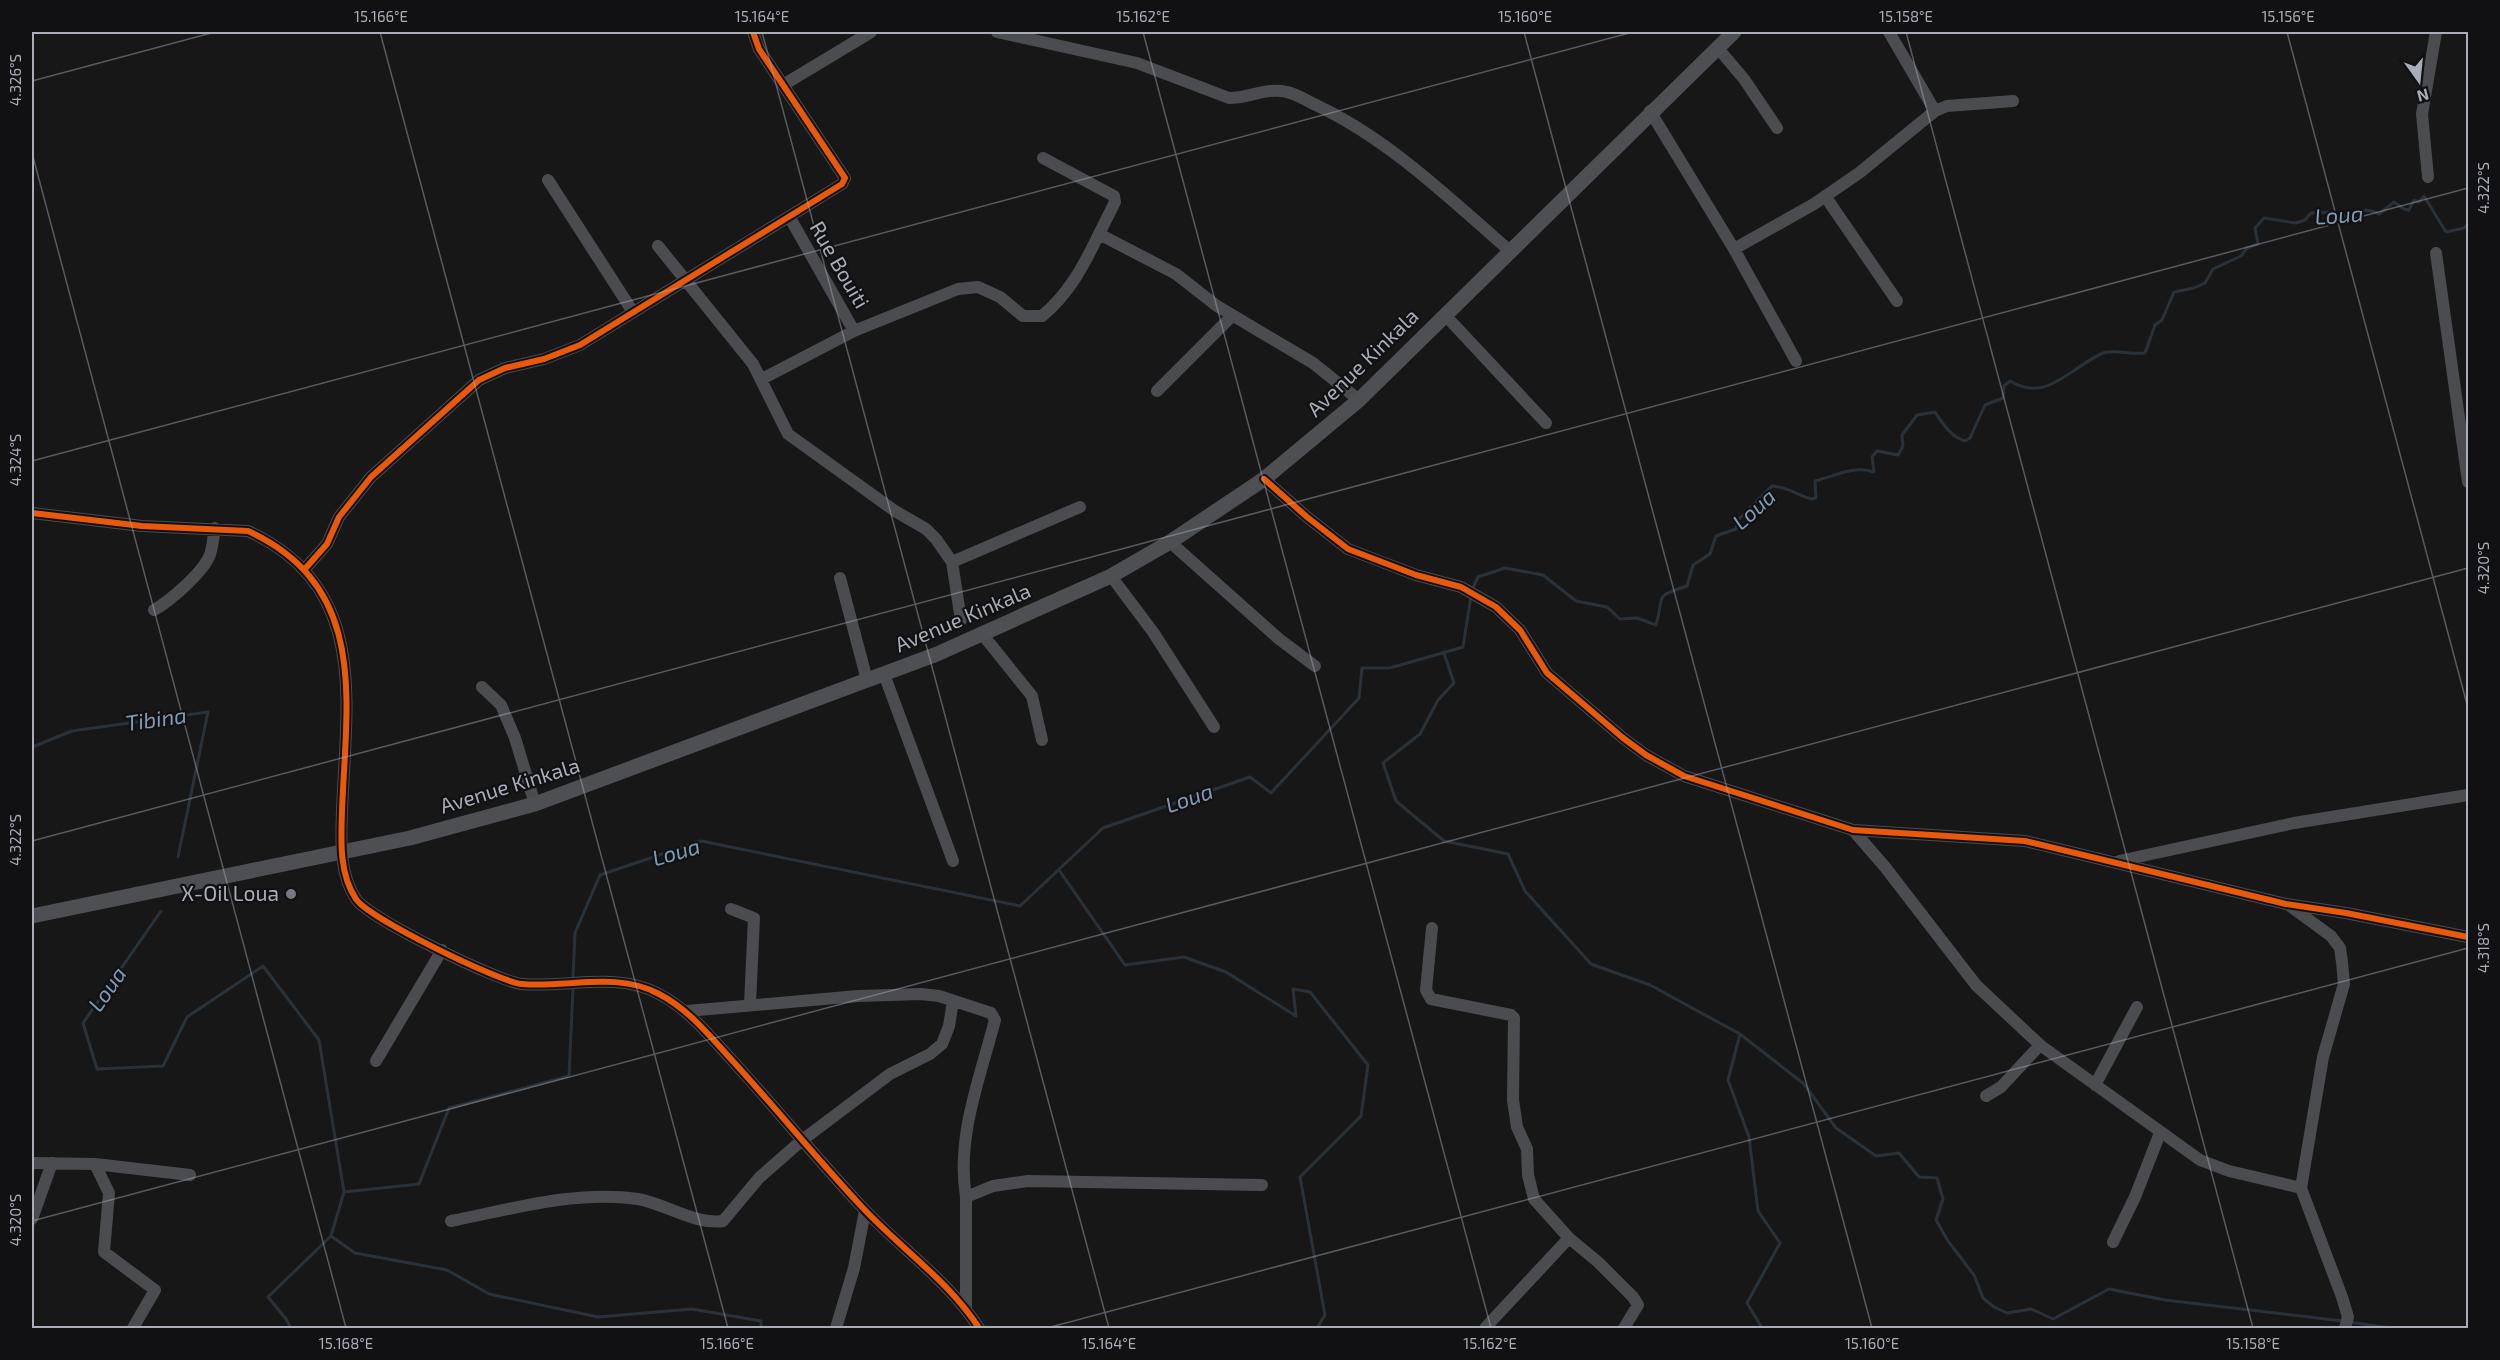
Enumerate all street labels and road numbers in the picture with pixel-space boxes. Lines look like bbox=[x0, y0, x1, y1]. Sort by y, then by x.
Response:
street label: Rue Bouiti bbox=[805, 216, 875, 312]
street label: Avenue Kinkala bbox=[1301, 303, 1423, 421]
street label: Avenue Kinkala bbox=[891, 577, 1034, 656]
street label: Avenue Kinkala bbox=[437, 751, 582, 818]

